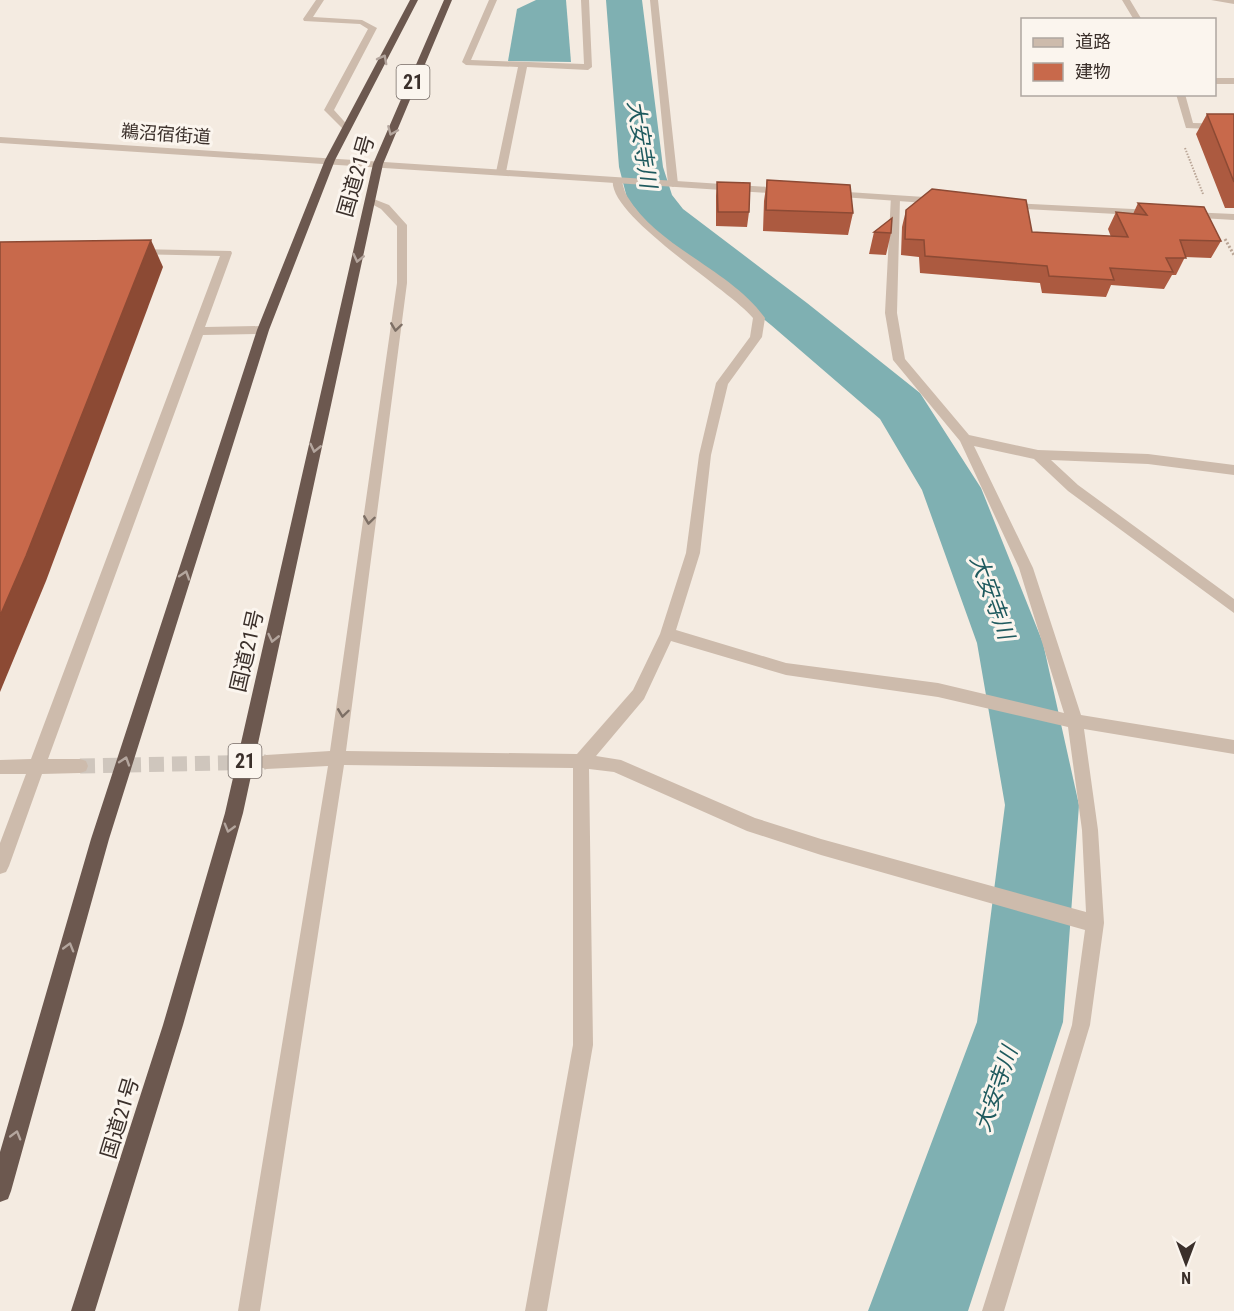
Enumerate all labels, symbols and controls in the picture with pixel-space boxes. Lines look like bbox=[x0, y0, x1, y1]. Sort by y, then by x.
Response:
legend bbox=[1021, 18, 1216, 96]
text: 道路 bbox=[1075, 31, 1111, 52]
one-way arrow bbox=[376, 55, 387, 66]
text: 建物 bbox=[1075, 61, 1111, 82]
road number: 21 bbox=[396, 65, 430, 99]
water label: 大安寺川 bbox=[623, 99, 662, 191]
street label: 鵜沼宿街道 bbox=[120, 120, 212, 148]
one-way arrow bbox=[387, 125, 399, 136]
street label: 国道21号 bbox=[333, 132, 379, 220]
one-way arrow bbox=[352, 252, 365, 262]
one-way arrow bbox=[390, 322, 403, 332]
one-way arrow bbox=[309, 443, 322, 453]
one-way arrow bbox=[364, 515, 376, 525]
water label: 大安寺川 bbox=[965, 551, 1019, 644]
one-way arrow bbox=[178, 570, 190, 581]
street label: 国道21号 bbox=[226, 608, 268, 694]
one-way arrow bbox=[267, 633, 280, 643]
one-way arrow bbox=[337, 709, 349, 718]
road number: 21 bbox=[228, 744, 262, 778]
one-way arrow bbox=[118, 756, 130, 767]
one-way arrow bbox=[224, 822, 236, 833]
one-way arrow bbox=[62, 942, 74, 953]
water label: 大安寺川 bbox=[970, 1041, 1023, 1135]
street label: 国道21号 bbox=[96, 1074, 144, 1162]
one-way arrow bbox=[9, 1130, 21, 1141]
north arrow bbox=[1156, 1233, 1216, 1293]
text: N bbox=[1181, 1268, 1191, 1287]

